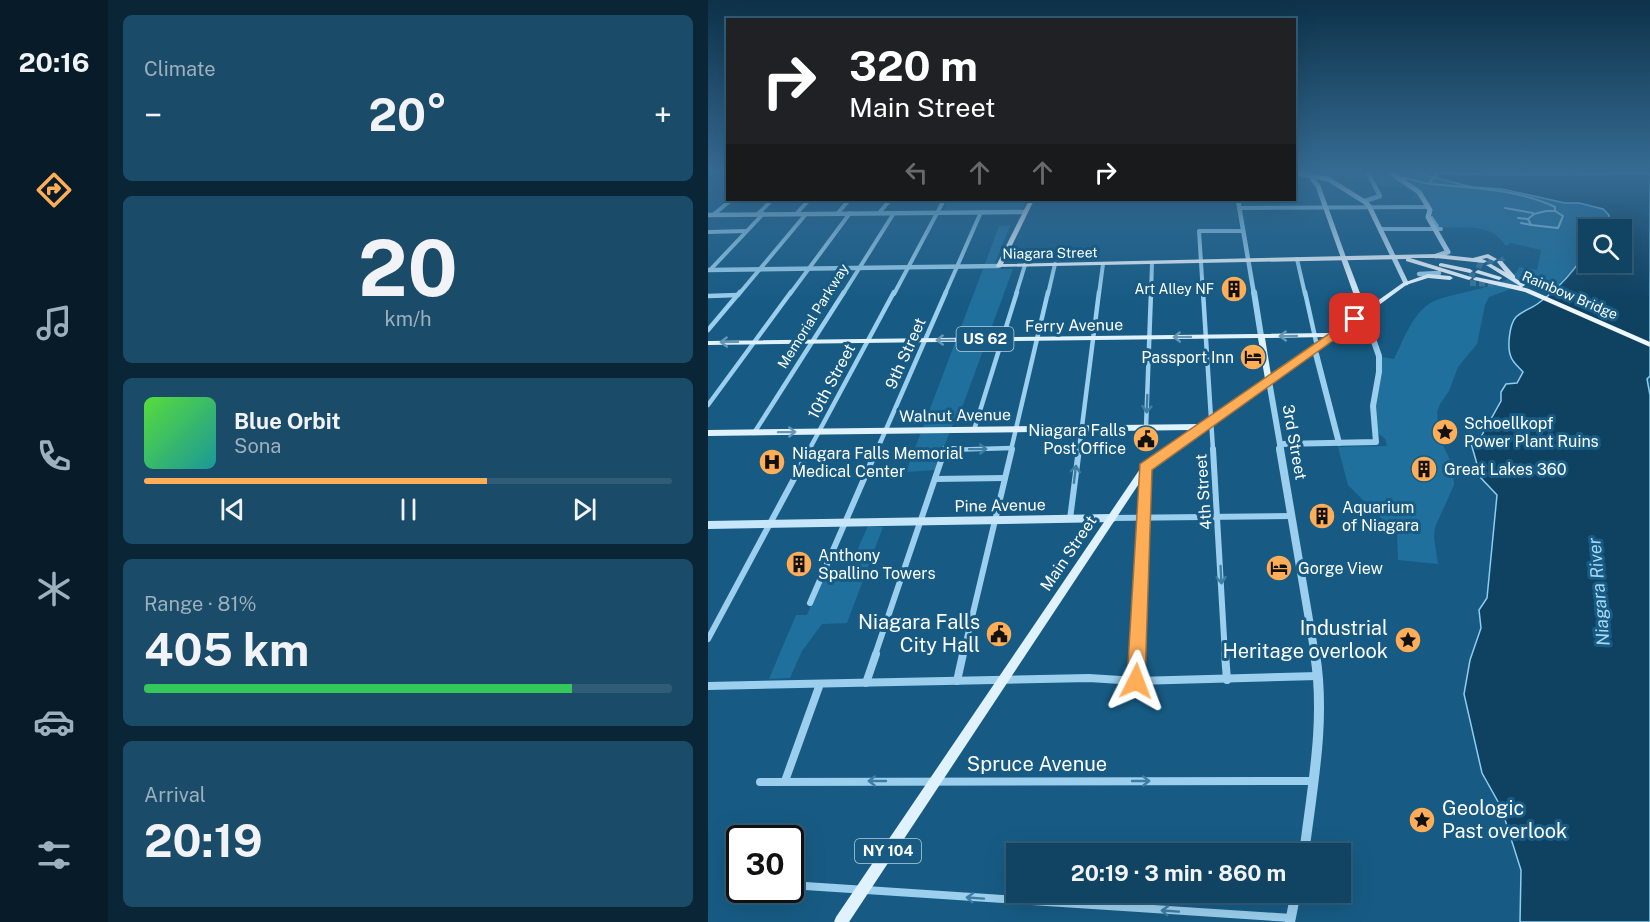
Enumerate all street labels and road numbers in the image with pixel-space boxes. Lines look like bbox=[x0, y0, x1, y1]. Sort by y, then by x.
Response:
street label: Niagara Street bbox=[1002, 244, 1098, 262]
street label: Memorial Parkway bbox=[774, 260, 852, 371]
street label: Rainbow Bridge bbox=[1520, 268, 1620, 322]
street label: 9th Street bbox=[881, 315, 930, 392]
street label: Ferry Avenue bbox=[1025, 315, 1123, 336]
road number: US 62 bbox=[956, 327, 1014, 351]
street label: 10th Street bbox=[804, 340, 859, 422]
street label: 3rd Street bbox=[1279, 403, 1310, 481]
street label: Walnut Avenue bbox=[899, 405, 1011, 426]
street label: 4th Street bbox=[1191, 453, 1216, 531]
street label: Pine Avenue bbox=[954, 495, 1046, 516]
street label: Main Street bbox=[1036, 512, 1101, 595]
street label: Spruce Avenue bbox=[967, 752, 1107, 776]
road number: NY 104 bbox=[855, 839, 921, 863]

